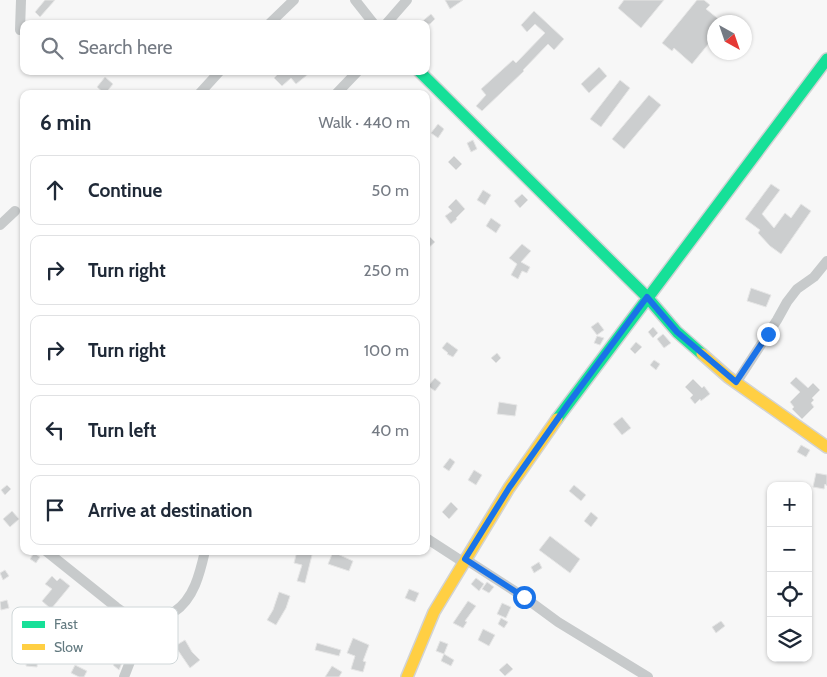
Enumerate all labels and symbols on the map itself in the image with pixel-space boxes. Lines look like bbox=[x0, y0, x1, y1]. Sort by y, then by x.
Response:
north arrow bbox=[707, 15, 752, 60]
route end bbox=[757, 323, 780, 346]
route start bbox=[513, 586, 536, 609]
legend bbox=[12, 607, 178, 664]
text: Fast bbox=[54, 615, 78, 633]
text: Slow bbox=[54, 638, 83, 656]

